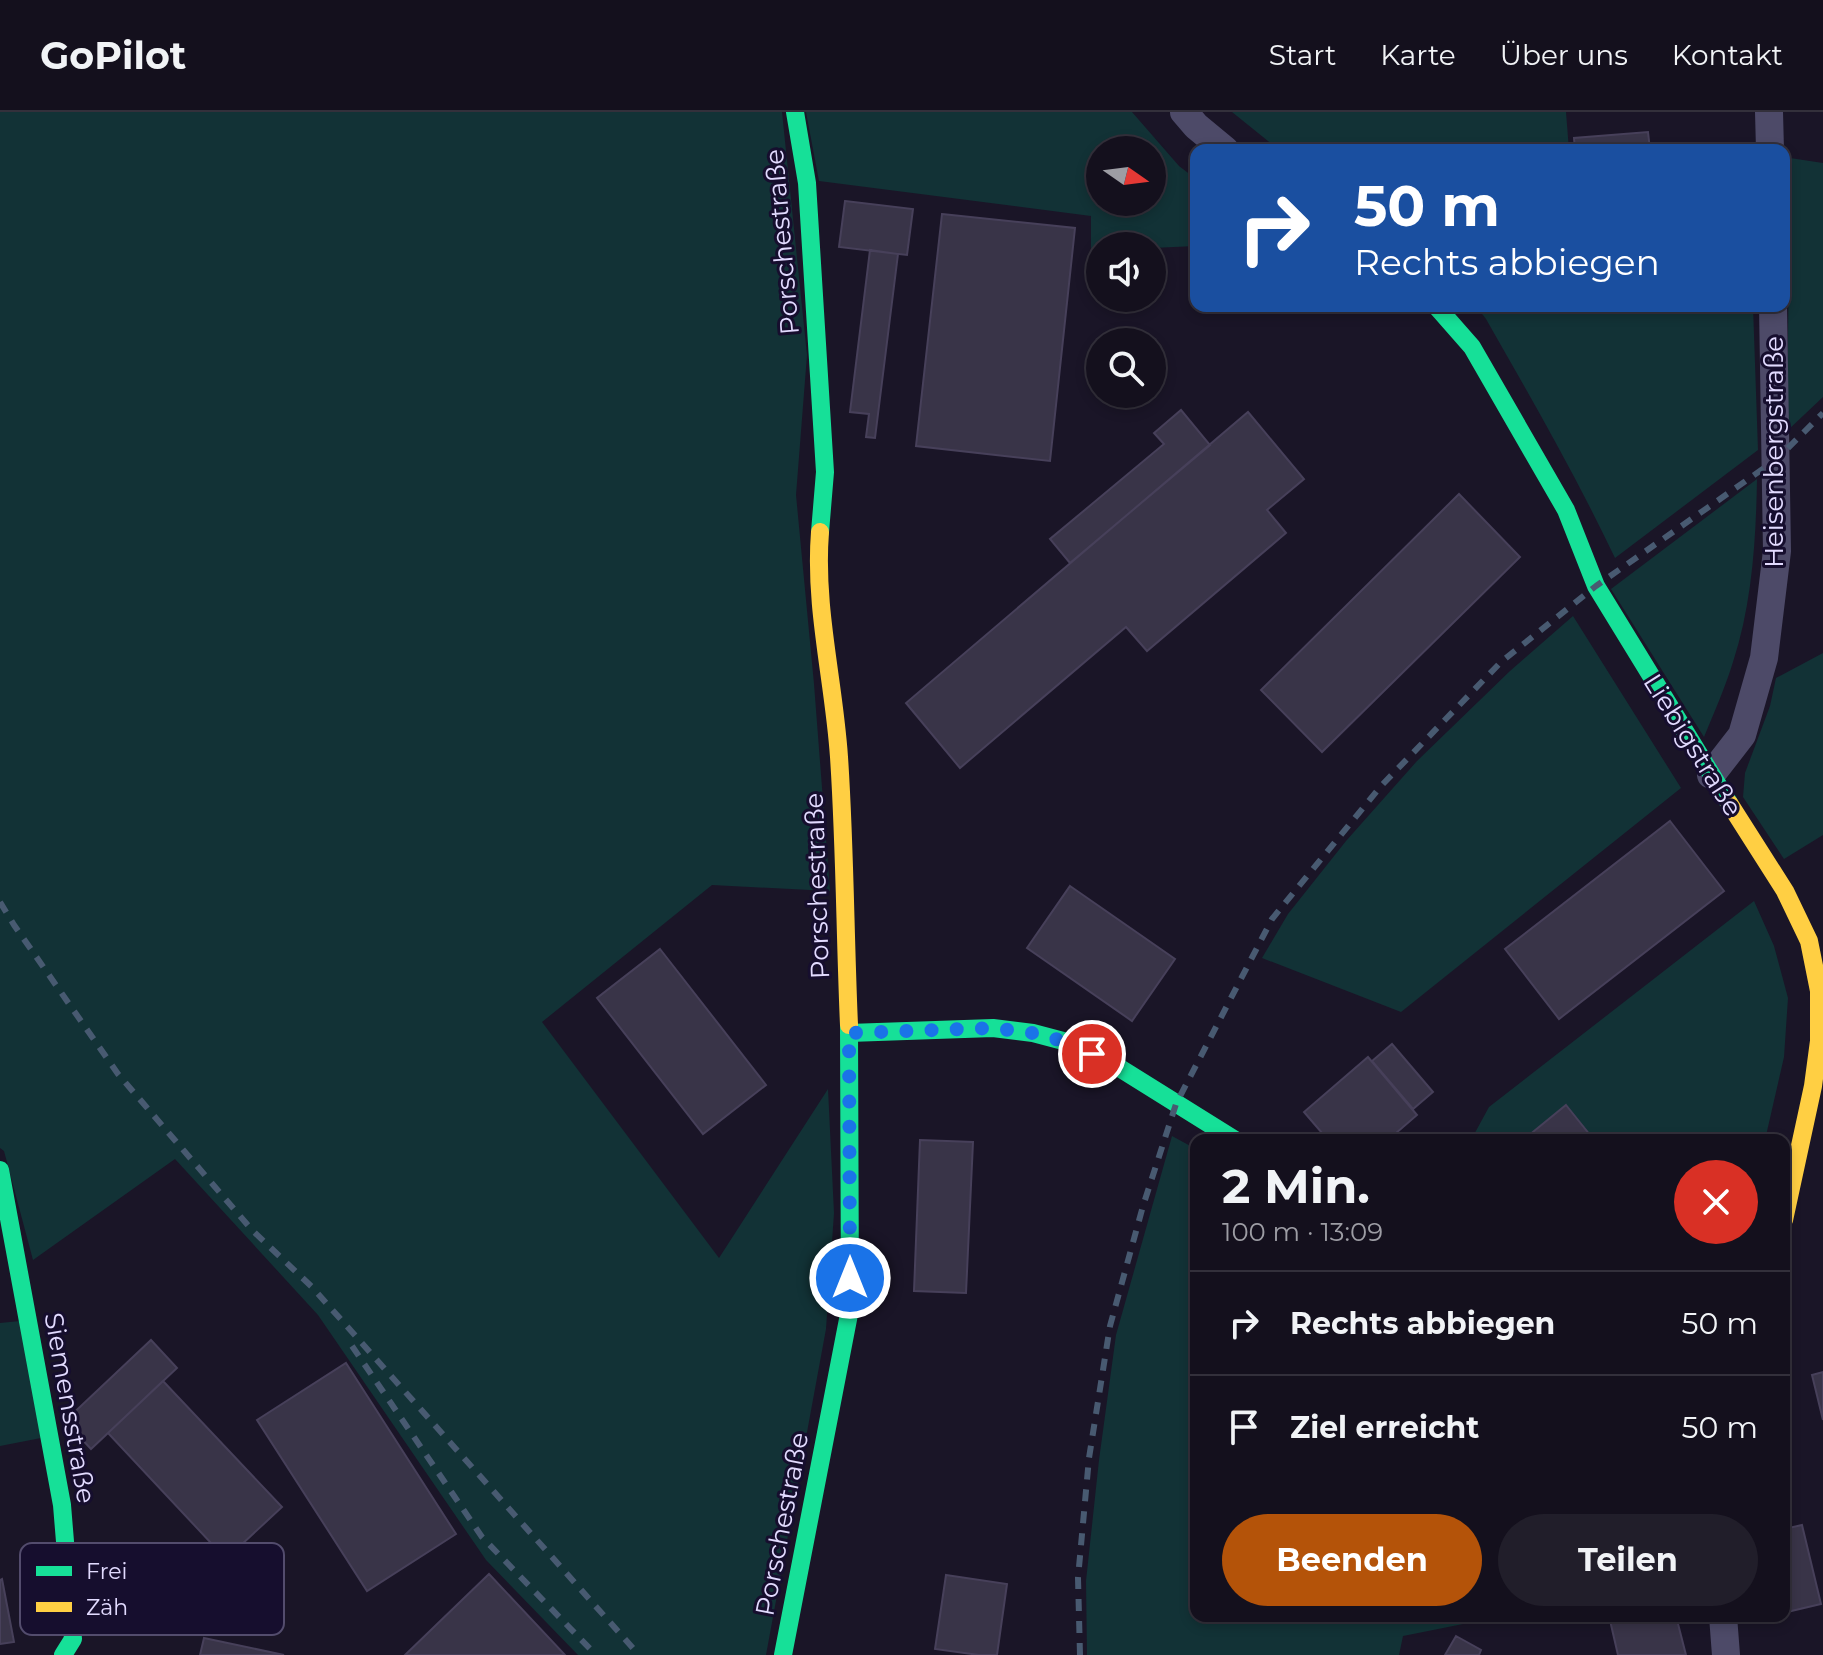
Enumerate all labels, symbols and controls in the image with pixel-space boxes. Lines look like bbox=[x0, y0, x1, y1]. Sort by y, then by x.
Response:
text: GoPilot bbox=[40, 32, 186, 79]
text: Start bbox=[1269, 38, 1336, 72]
text: Karte bbox=[1380, 38, 1456, 72]
text: Über uns bbox=[1500, 38, 1628, 72]
text: Kontakt bbox=[1672, 38, 1783, 72]
north arrow bbox=[1086, 136, 1166, 216]
map controls bbox=[1086, 136, 1166, 408]
street label: Porschestraße bbox=[758, 148, 806, 336]
text: 50 m bbox=[1354, 172, 1500, 240]
icon: right bbox=[1222, 176, 1326, 280]
button: sound bbox=[1086, 232, 1166, 312]
text: Rechts abbiegen bbox=[1354, 240, 1660, 284]
button: search bbox=[1086, 328, 1166, 408]
street label: Heisenbergstraße bbox=[1758, 336, 1790, 568]
street label: Liebigstraße bbox=[1637, 668, 1749, 822]
street label: Porschestraße bbox=[798, 792, 836, 980]
pin bbox=[1058, 1020, 1126, 1088]
icon: arrive bbox=[1070, 1032, 1114, 1076]
text: 2 Min. bbox=[1222, 1157, 1370, 1215]
button: close bbox=[1674, 1160, 1758, 1244]
text: 100 m · 13:09 bbox=[1222, 1216, 1383, 1248]
position arrow bbox=[808, 1236, 892, 1320]
icon: right bbox=[1222, 1301, 1266, 1345]
text: Rechts abbiegen bbox=[1290, 1305, 1555, 1342]
text: 50 m bbox=[1681, 1305, 1758, 1342]
street label: Siemensstraße bbox=[37, 1310, 103, 1506]
icon: arrive bbox=[1222, 1405, 1266, 1449]
text: Ziel erreicht bbox=[1290, 1409, 1479, 1446]
text: 50 m bbox=[1681, 1409, 1758, 1446]
street label: Porschestraße bbox=[749, 1429, 815, 1619]
button: Beenden bbox=[1222, 1514, 1482, 1606]
button: Teilen bbox=[1498, 1514, 1758, 1606]
legend bbox=[20, 1543, 284, 1635]
text: Frei bbox=[86, 1558, 127, 1585]
text: Zäh bbox=[86, 1594, 128, 1621]

